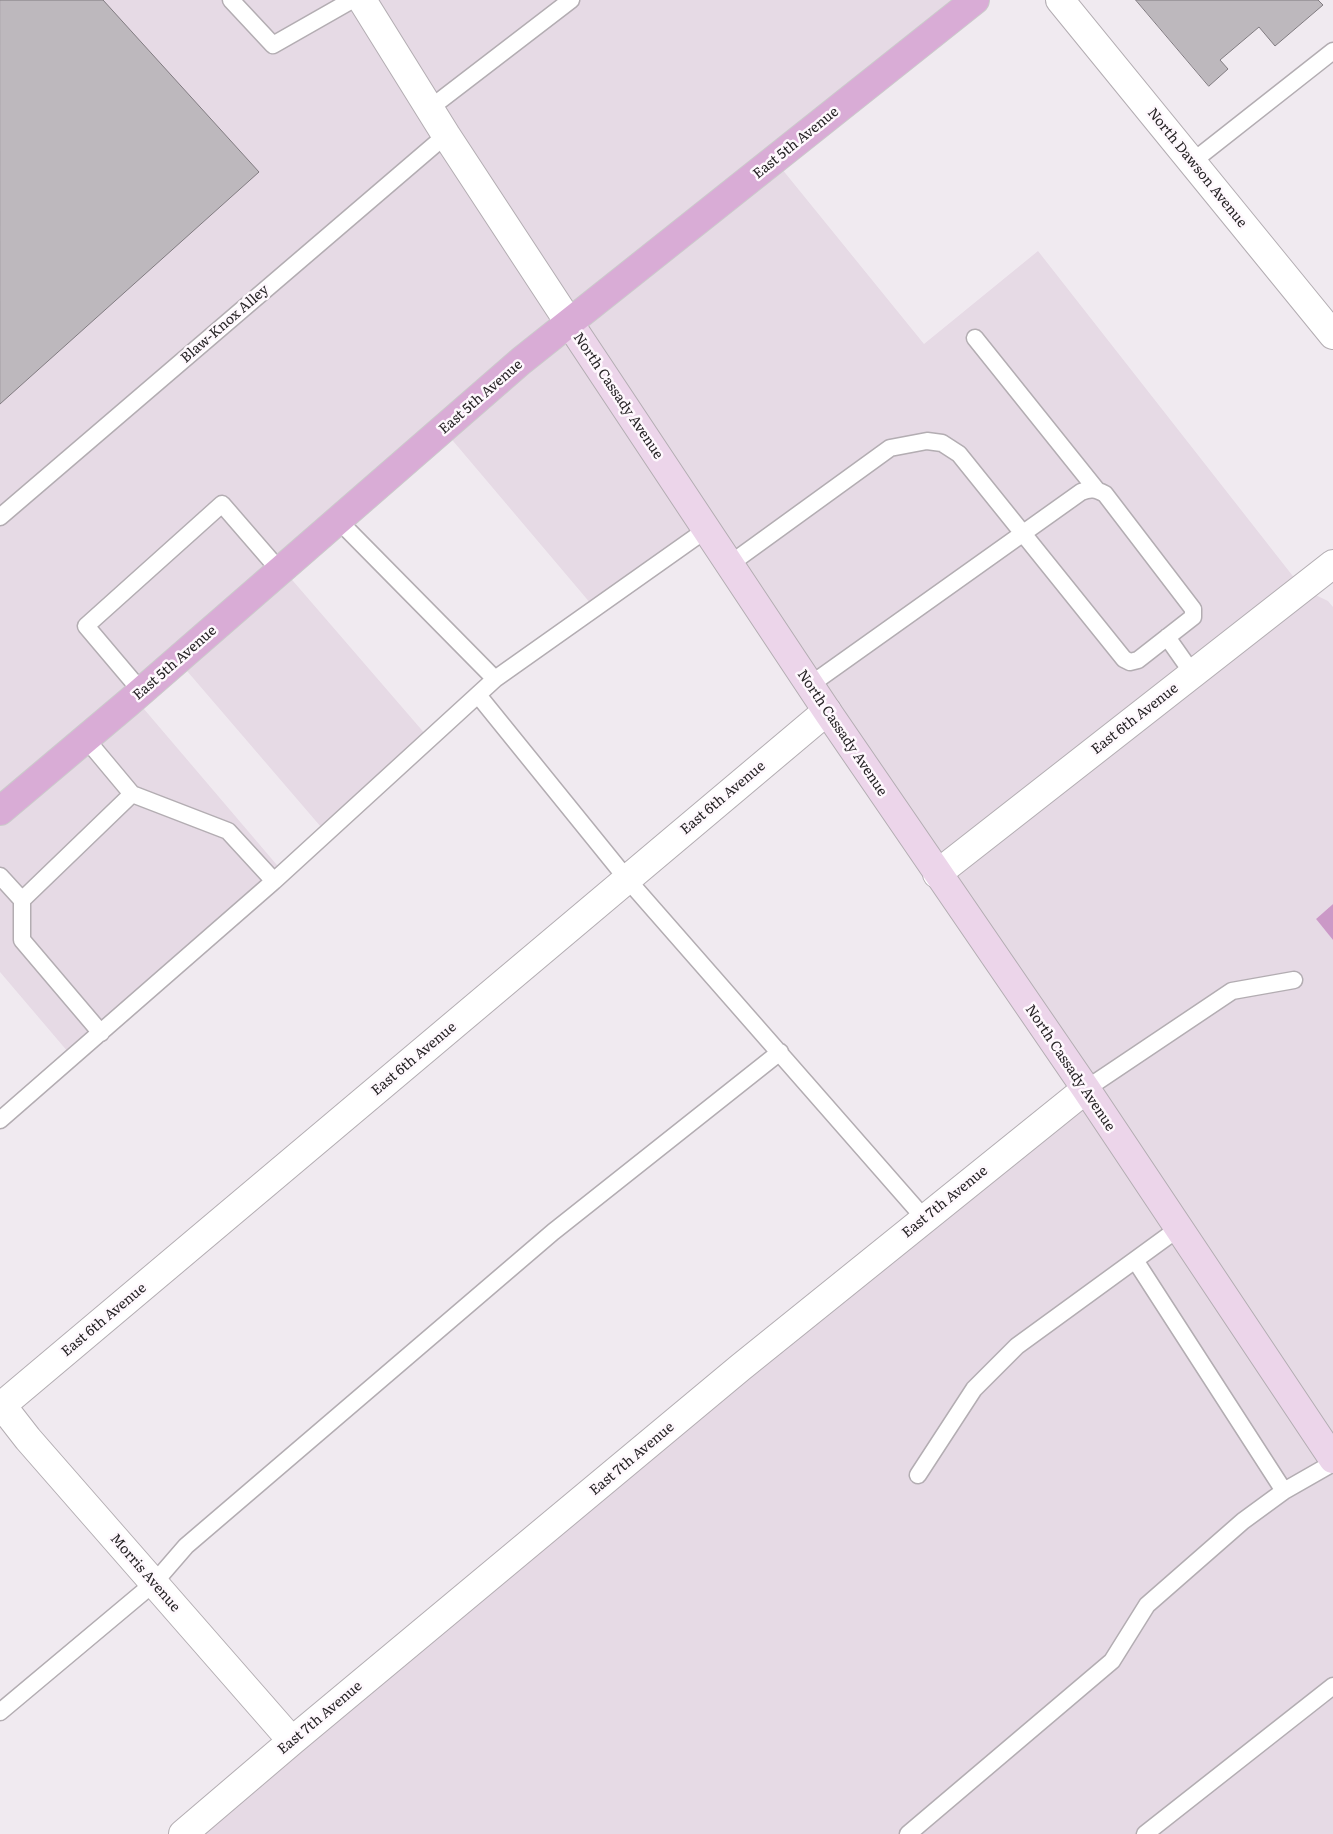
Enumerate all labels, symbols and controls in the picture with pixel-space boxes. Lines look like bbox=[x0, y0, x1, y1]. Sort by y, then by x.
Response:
street label: East 5th Avenue bbox=[750, 103, 842, 183]
street label: North Dawson Avenue bbox=[1144, 105, 1250, 231]
street label: Blaw-Knox Alley bbox=[178, 281, 272, 367]
street label: North Cassady Avenue bbox=[569, 330, 667, 462]
street label: East 5th Avenue bbox=[436, 356, 526, 438]
street label: East 5th Avenue bbox=[130, 622, 220, 704]
street label: North Cassady Avenue bbox=[793, 667, 891, 799]
street label: East 6th Avenue bbox=[1088, 680, 1182, 758]
street label: East 6th Avenue bbox=[677, 758, 769, 838]
street label: North Cassady Avenue bbox=[1021, 1002, 1119, 1134]
street label: East 6th Avenue bbox=[368, 1019, 460, 1099]
street label: East 7th Avenue bbox=[899, 1162, 991, 1242]
street label: East 6th Avenue bbox=[58, 1280, 150, 1360]
street label: East 7th Avenue bbox=[586, 1419, 678, 1499]
street label: Morris Avenue bbox=[107, 1531, 183, 1615]
street label: East 7th Avenue bbox=[274, 1678, 366, 1758]

